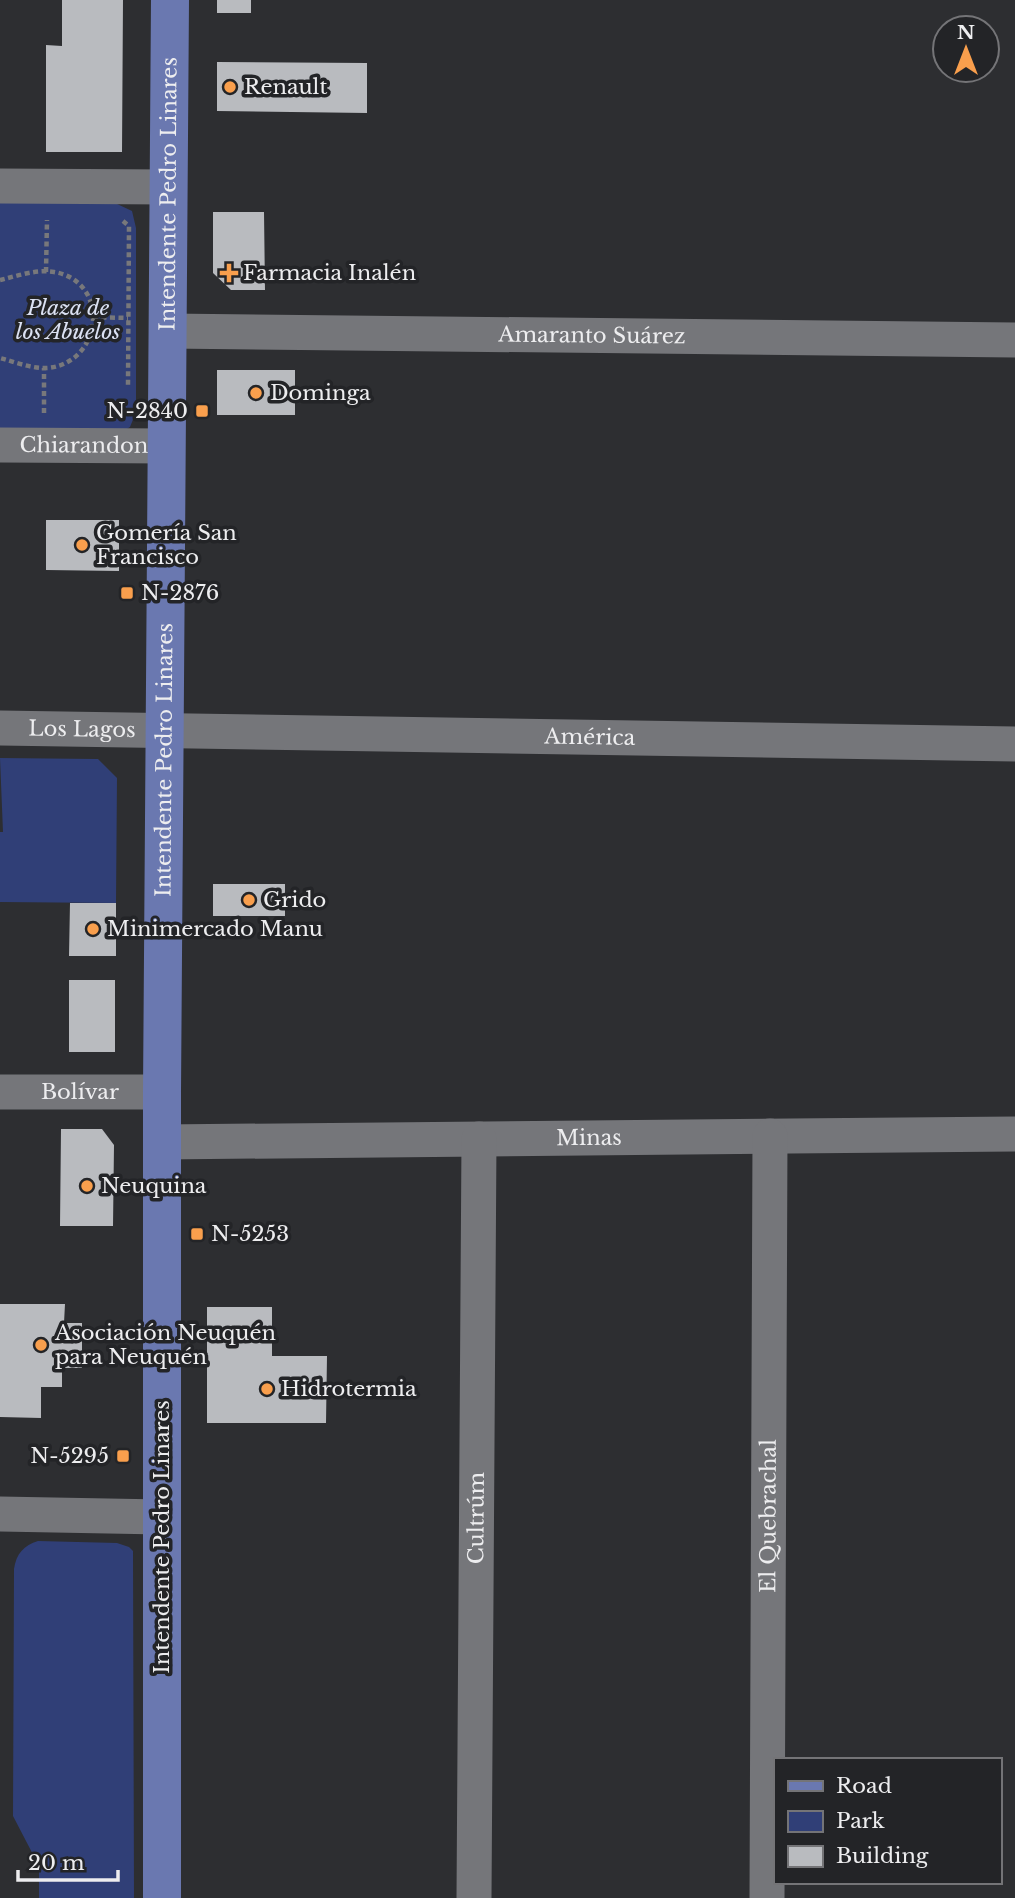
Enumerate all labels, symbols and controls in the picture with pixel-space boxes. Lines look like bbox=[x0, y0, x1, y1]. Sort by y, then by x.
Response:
north arrow bbox=[931, 14, 1001, 84]
text: N bbox=[957, 21, 975, 44]
street label: Intendente Pedro Linares bbox=[155, 57, 183, 331]
place label: Renault bbox=[244, 74, 327, 100]
marker: Renault bbox=[222, 79, 238, 95]
place label: Farmacia Inalén bbox=[243, 260, 416, 286]
marker: Farmacia Inalén bbox=[221, 265, 237, 281]
park label: Plaza de los Abuelos bbox=[16, 295, 120, 345]
street label: Amaranto Suárez bbox=[497, 322, 686, 349]
place label: Dominga bbox=[270, 380, 371, 406]
marker: Dominga bbox=[248, 385, 264, 401]
place label: N-2840 bbox=[107, 398, 188, 424]
marker: N-2840 bbox=[194, 403, 210, 419]
street label: Chiarandon bbox=[20, 432, 148, 459]
place label: Gomería San Francisco bbox=[96, 520, 237, 570]
marker: Gomería San Francisco bbox=[74, 537, 90, 553]
place label: N-2876 bbox=[141, 580, 219, 606]
marker: N-2876 bbox=[119, 585, 135, 601]
street label: Intendente Pedro Linares bbox=[150, 623, 178, 897]
street label: Los Lagos bbox=[28, 715, 136, 743]
street label: América bbox=[543, 724, 636, 751]
place label: Grido bbox=[263, 887, 326, 913]
marker: Grido bbox=[241, 892, 257, 908]
place label: Minimercado Manu bbox=[107, 916, 323, 942]
marker: Minimercado Manu bbox=[85, 921, 101, 937]
street label: Bolívar bbox=[41, 1079, 119, 1105]
street label: Minas bbox=[556, 1125, 622, 1151]
place label: Neuquina bbox=[101, 1173, 207, 1199]
marker: Neuquina bbox=[79, 1178, 95, 1194]
place label: N-5253 bbox=[211, 1221, 289, 1247]
marker: N-5253 bbox=[189, 1226, 205, 1242]
place label: Asociación Neuquén para Neuquén bbox=[54, 1320, 276, 1370]
marker: Asociación Neuquén para Neuquén bbox=[33, 1337, 49, 1353]
place label: Hidrotermia bbox=[281, 1376, 417, 1402]
marker: Hidrotermia bbox=[259, 1381, 275, 1397]
street label: Intendente Pedro Linares bbox=[149, 1400, 175, 1674]
street label: El Quebrachal bbox=[755, 1439, 782, 1593]
place label: N-5295 bbox=[30, 1443, 109, 1469]
marker: N-5295 bbox=[115, 1448, 131, 1464]
street label: Cultrúm bbox=[463, 1471, 490, 1564]
legend bbox=[774, 1758, 1001, 1884]
text: Road bbox=[836, 1773, 892, 1799]
text: Park bbox=[836, 1808, 885, 1834]
scale bar bbox=[18, 1839, 117, 1883]
text: Building bbox=[836, 1843, 929, 1869]
text: 20 m bbox=[28, 1850, 85, 1876]

